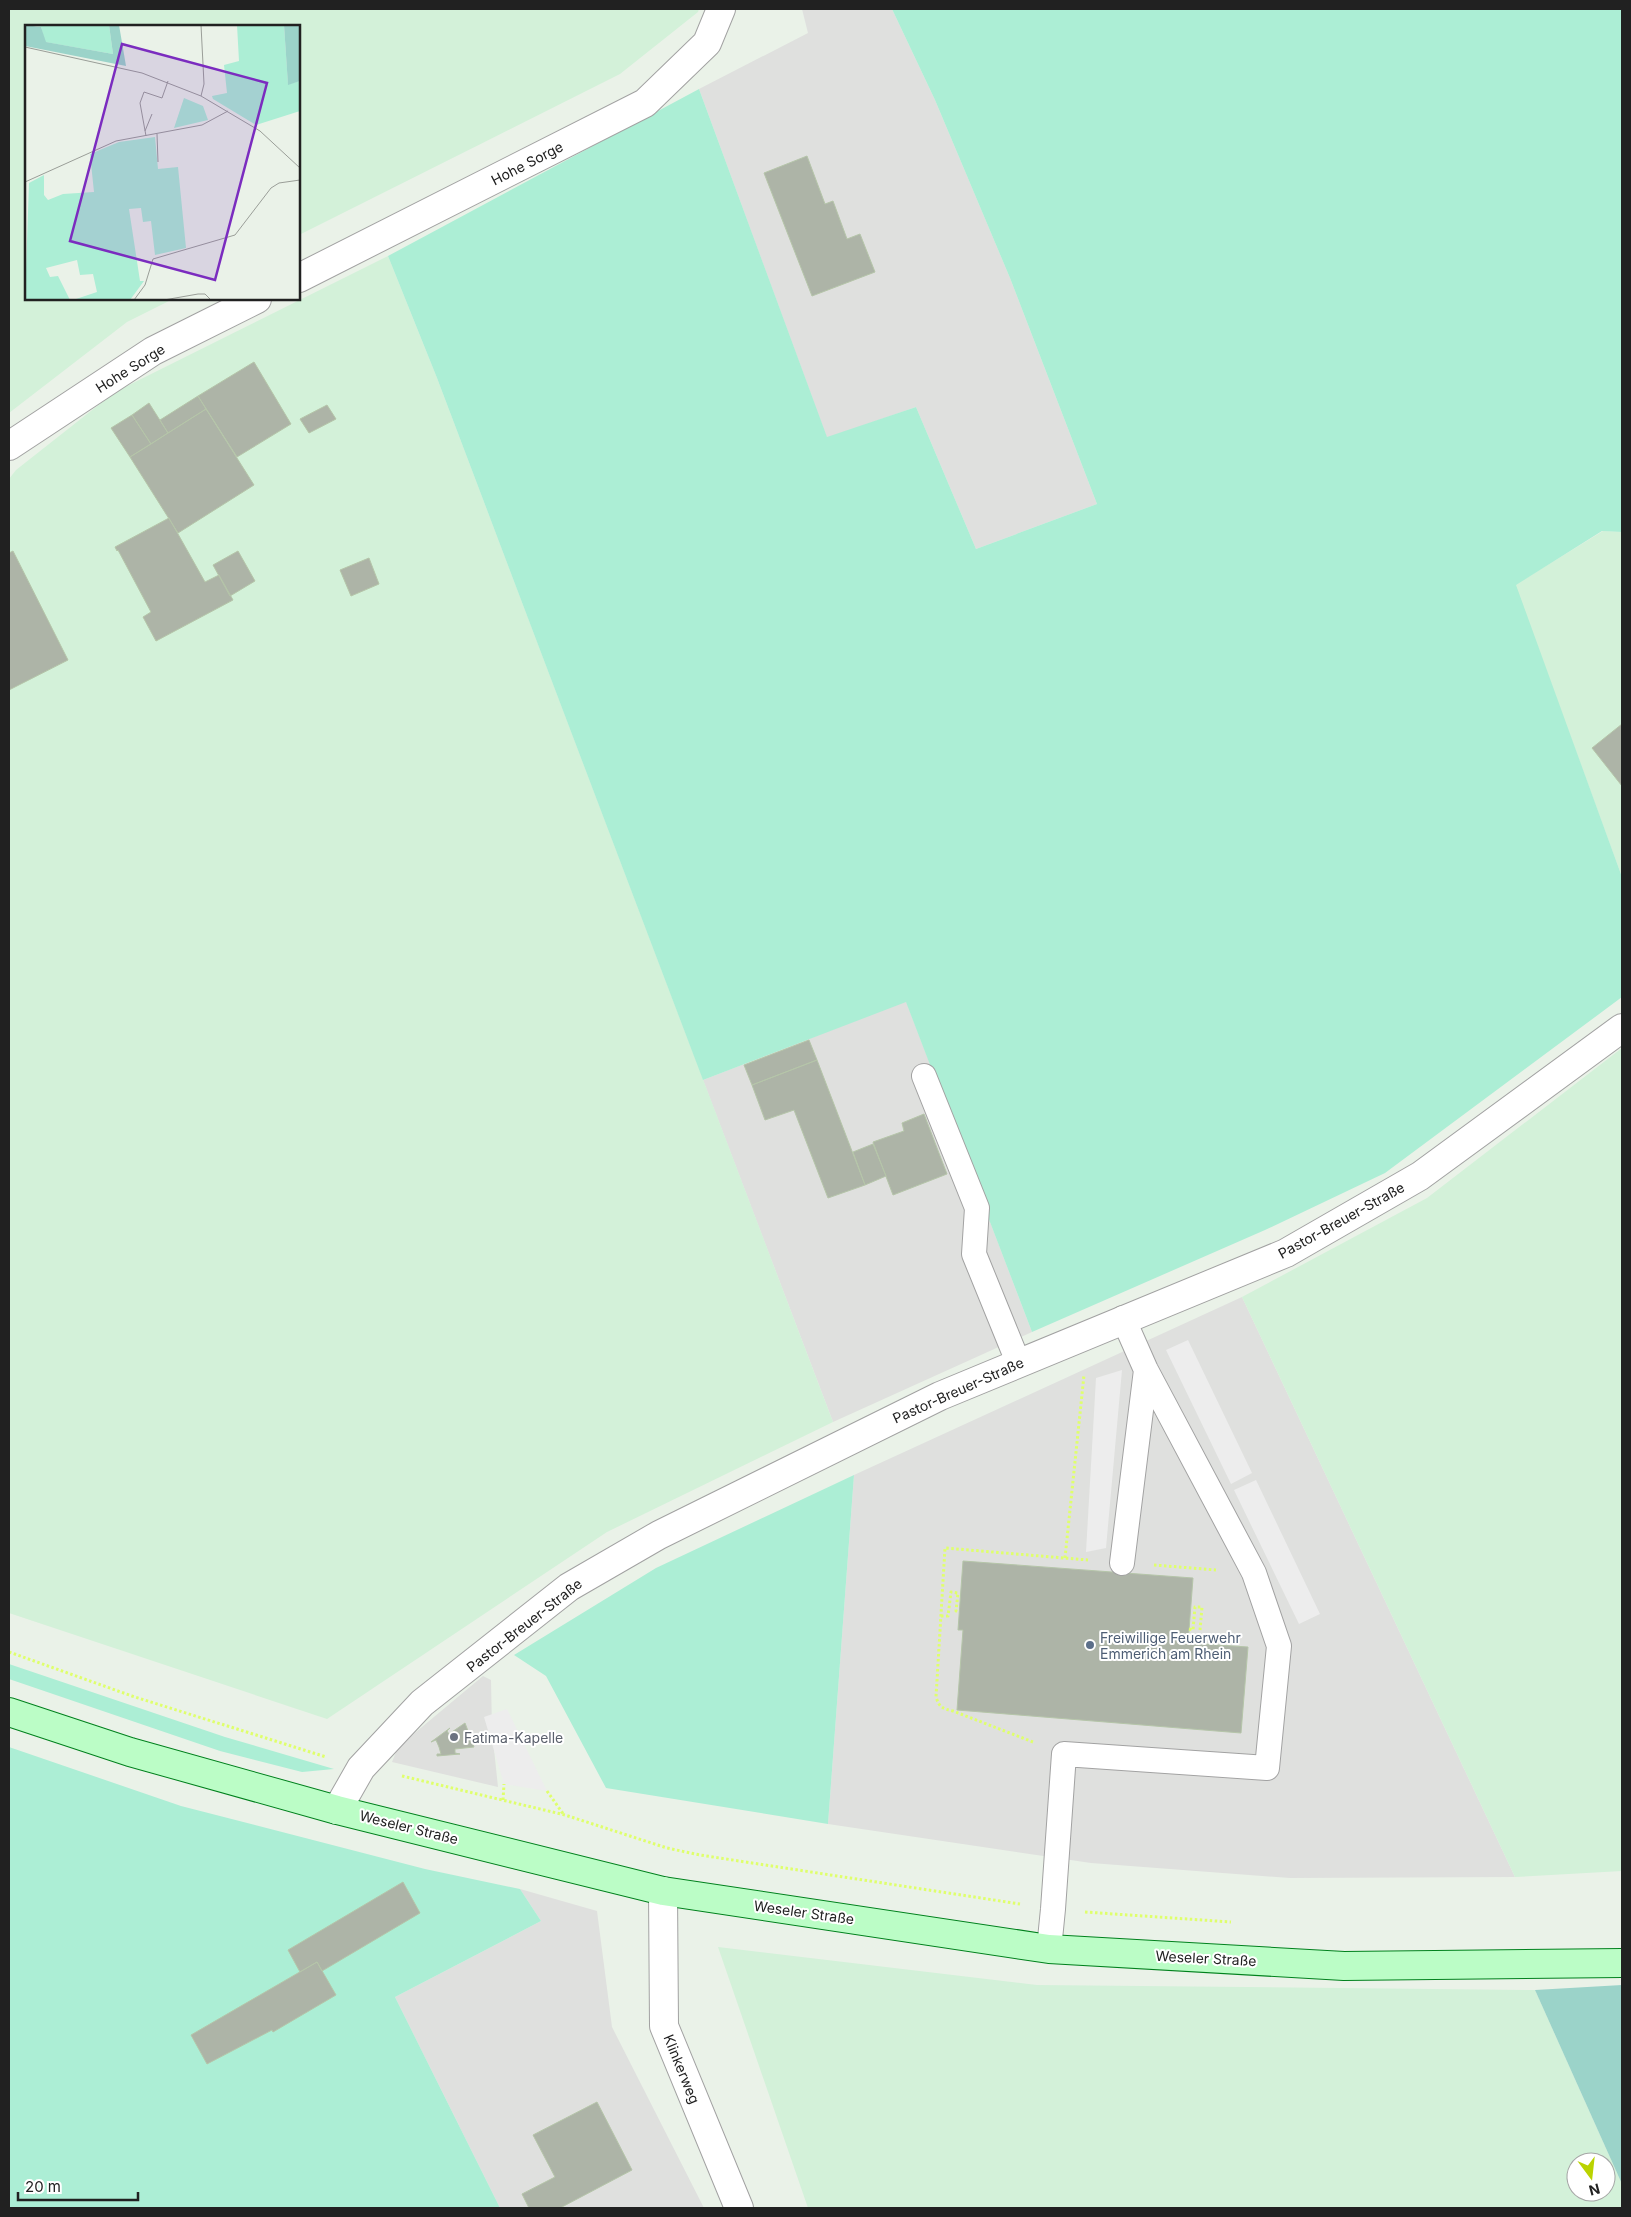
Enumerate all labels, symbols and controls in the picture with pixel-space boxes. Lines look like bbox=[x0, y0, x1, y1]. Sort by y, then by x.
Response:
inset map bbox=[25, 25, 300, 300]
street label: Hohe Sorge bbox=[488, 138, 566, 188]
street label: Hohe Sorge bbox=[92, 340, 168, 396]
street label: Pastor-Breuer-Straße bbox=[1275, 1178, 1407, 1262]
street label: Pastor-Breuer-Straße bbox=[890, 1353, 1026, 1427]
street label: Pastor-Breuer-Straße bbox=[463, 1575, 585, 1675]
place label: Freiwillige Feuerwehr Emmerich am Rhein bbox=[1100, 1629, 1241, 1662]
marker: Freiwillige Feuerwehr Emmerich am Rhein bbox=[1084, 1639, 1096, 1651]
place label: Fatima-Kapelle bbox=[464, 1729, 563, 1746]
marker: Fatima-Kapelle bbox=[448, 1731, 460, 1743]
street label: Weseler Straße bbox=[358, 1807, 460, 1847]
street label: Weseler Straße bbox=[753, 1897, 855, 1927]
street label: Weseler Straße bbox=[1155, 1947, 1257, 1969]
street label: Klinkerweg bbox=[660, 2032, 704, 2106]
north arrow bbox=[1566, 2152, 1616, 2202]
scale bar bbox=[18, 2170, 138, 2202]
text: 20 m bbox=[25, 2177, 61, 2196]
text: N bbox=[1587, 2180, 1602, 2200]

